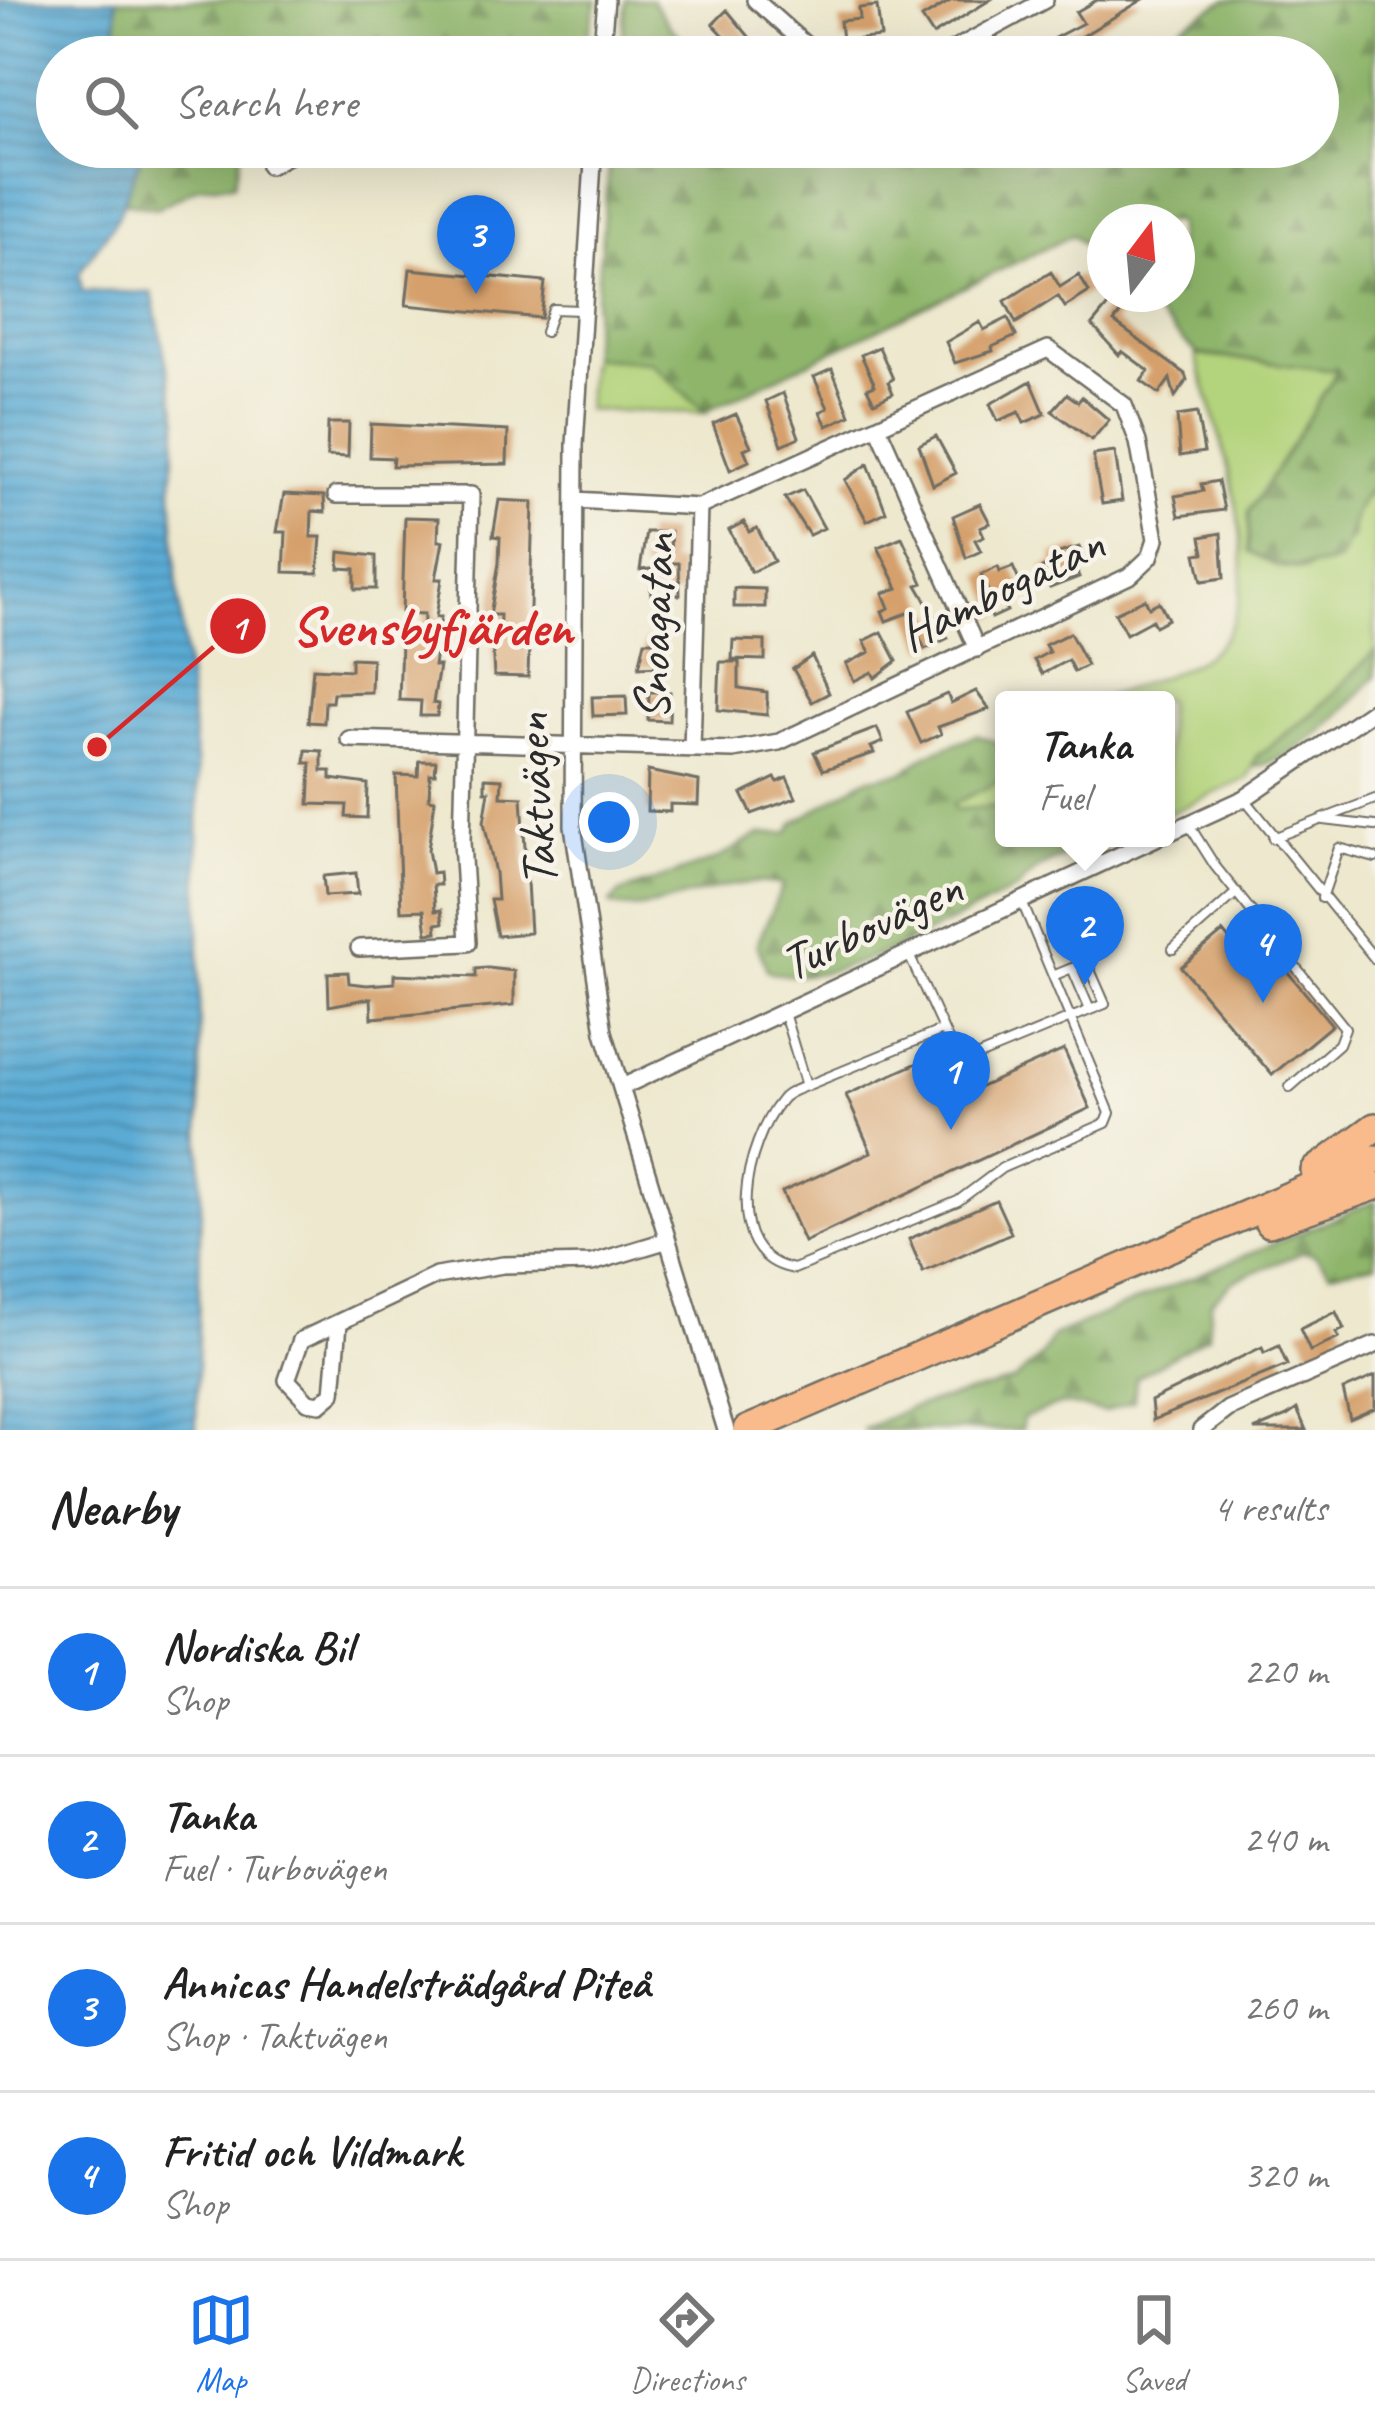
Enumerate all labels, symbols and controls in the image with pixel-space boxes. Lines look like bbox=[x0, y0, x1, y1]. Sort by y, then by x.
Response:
search box bbox=[36, 36, 1339, 168]
icon: search bbox=[78, 69, 144, 135]
text: Search here bbox=[174, 74, 357, 131]
pin: 3 bbox=[437, 195, 515, 294]
north arrow bbox=[1087, 204, 1195, 312]
street label: Hambogatan bbox=[888, 510, 1115, 665]
street label: Snoagatan bbox=[619, 531, 689, 721]
callout: Svensbyfjärden bbox=[208, 581, 597, 671]
text: Svensbyfjärden bbox=[291, 593, 576, 661]
text: 1 bbox=[230, 604, 250, 650]
popup bbox=[995, 691, 1175, 847]
street label: Taktvägen bbox=[498, 711, 571, 888]
text: Tanka bbox=[1039, 716, 1131, 773]
text: Fuel bbox=[1039, 773, 1090, 822]
your location bbox=[579, 792, 639, 852]
street label: Turbovägen bbox=[770, 855, 973, 995]
pin: 2 bbox=[1046, 886, 1124, 985]
pin: 4 bbox=[1224, 904, 1302, 1003]
pin: 1 bbox=[912, 1031, 990, 1130]
text: Nearby bbox=[48, 1476, 176, 1540]
text: 4 results bbox=[1213, 1484, 1327, 1533]
text: Nordiska Bil bbox=[162, 1619, 352, 1676]
text: 1 bbox=[78, 1647, 96, 1696]
text: 220 m bbox=[1243, 1647, 1327, 1696]
text: Shop bbox=[162, 1676, 228, 1725]
text: Tanka bbox=[162, 1787, 255, 1844]
text: 2 bbox=[78, 1815, 96, 1864]
text: 240 m bbox=[1243, 1815, 1327, 1864]
text: Fuel · Turbovägen bbox=[162, 1844, 387, 1893]
text: Annicas Handelsträdgård Piteå bbox=[162, 1955, 650, 2012]
text: 3 bbox=[78, 1983, 96, 2032]
text: 260 m bbox=[1243, 1983, 1327, 2032]
text: Shop · Taktvägen bbox=[162, 2012, 387, 2061]
text: Fritid och Vildmark bbox=[162, 2123, 461, 2180]
text: 4 bbox=[78, 2151, 96, 2200]
text: 320 m bbox=[1243, 2151, 1327, 2200]
text: Shop bbox=[162, 2180, 228, 2229]
tab: Map bbox=[188, 2287, 254, 2401]
tab: Directions bbox=[630, 2287, 745, 2401]
tab: Saved bbox=[1121, 2287, 1187, 2401]

